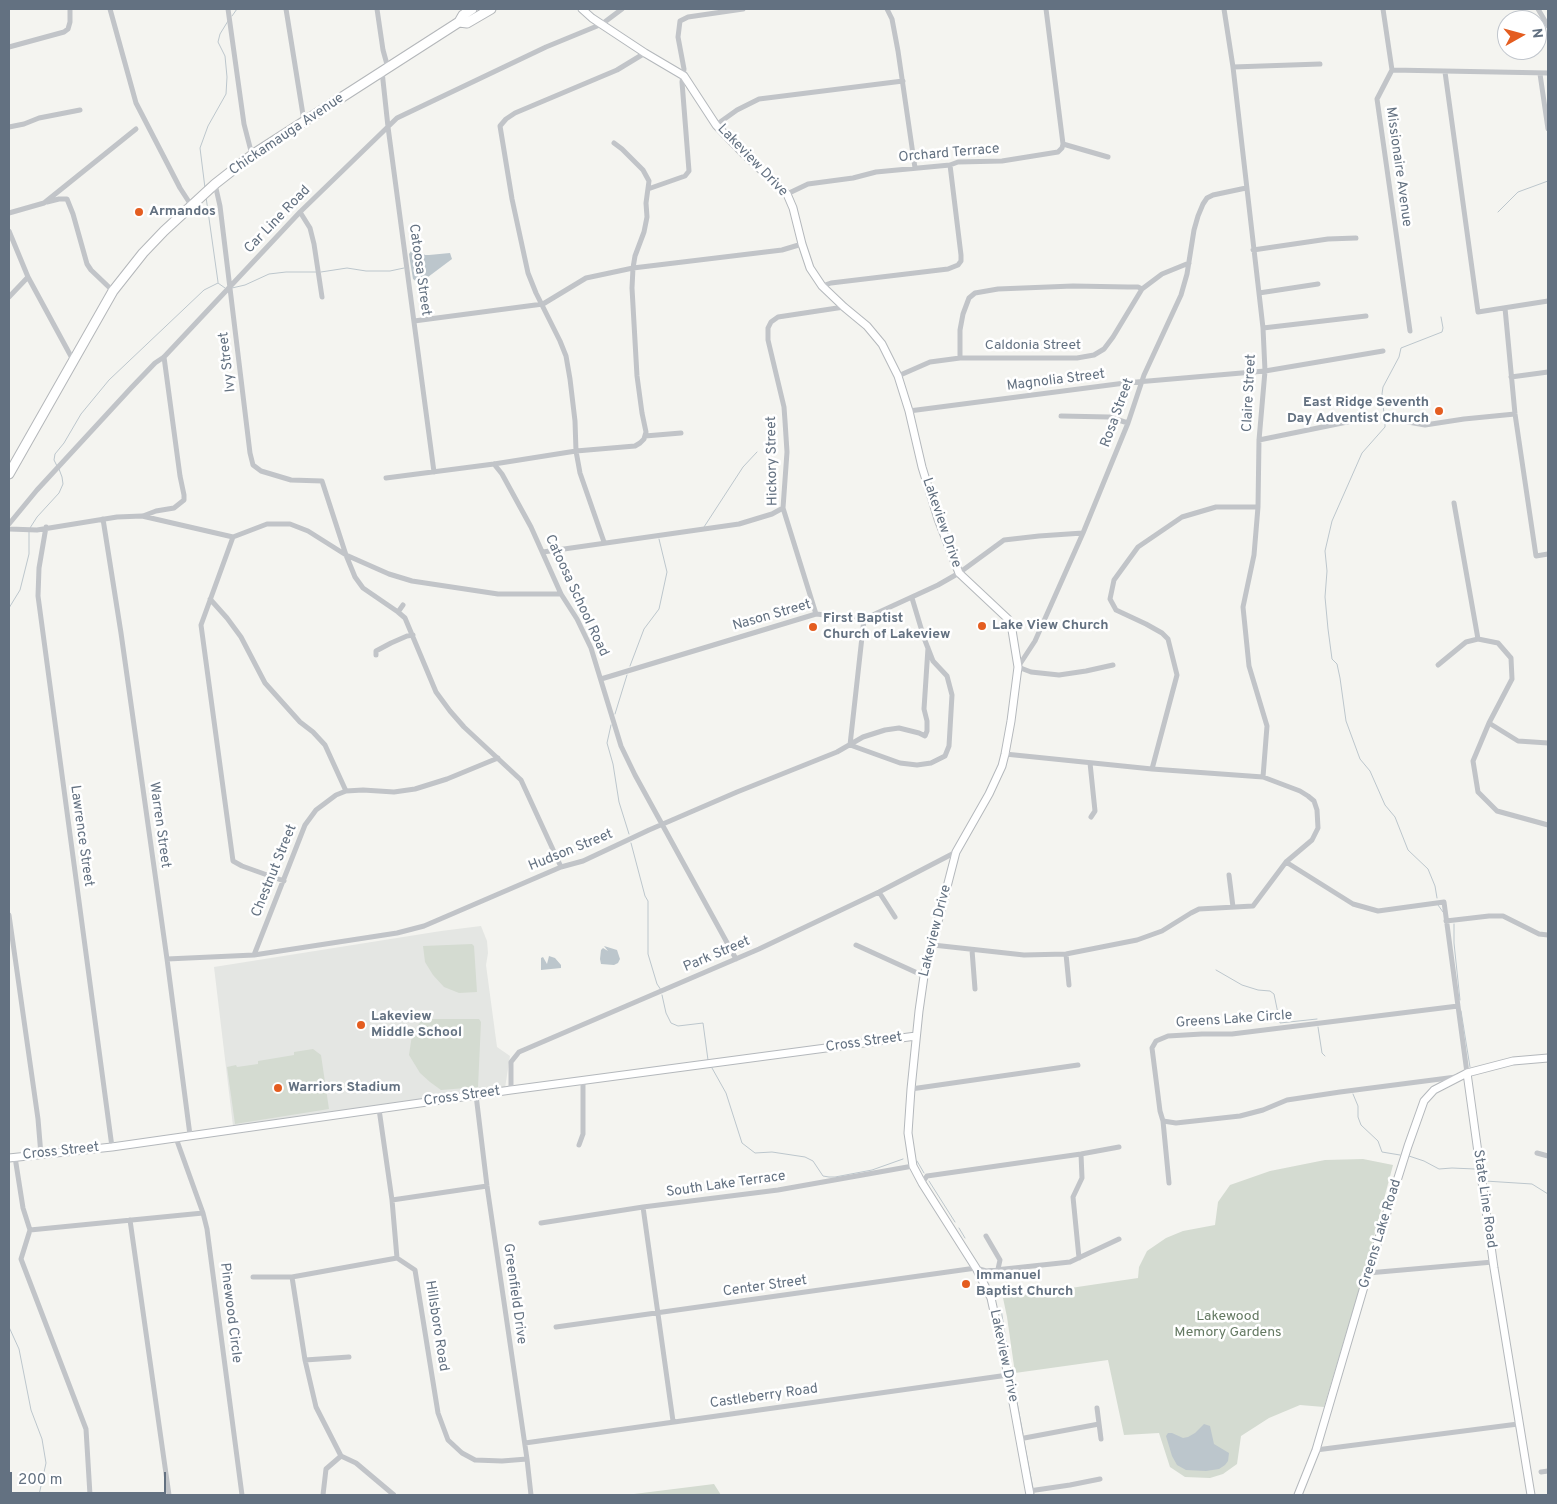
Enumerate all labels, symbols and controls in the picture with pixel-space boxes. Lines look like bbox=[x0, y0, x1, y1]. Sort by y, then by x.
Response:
north arrow bbox=[1497, 10, 1547, 60]
text: N bbox=[1527, 27, 1545, 39]
street label: Chickamauga Avenue bbox=[226, 90, 348, 180]
street label: Missionaire Avenue bbox=[1381, 106, 1415, 228]
street label: Lakeview Drive bbox=[713, 121, 791, 201]
street label: Orchard Terrace bbox=[898, 141, 1000, 167]
street label: Car Line Road bbox=[241, 182, 315, 258]
place label: Armandos bbox=[149, 204, 216, 220]
marker: Armandos bbox=[133, 206, 145, 218]
street label: Catoosa Street bbox=[404, 223, 434, 317]
street label: Ivy Street bbox=[216, 331, 240, 393]
street label: Caldonia Street bbox=[985, 338, 1081, 354]
street label: Claire Street bbox=[1240, 354, 1260, 432]
street label: Magnolia Street bbox=[1006, 367, 1106, 395]
street label: Rosa Street bbox=[1098, 376, 1138, 450]
place label: East Ridge Seventh Day Adventist Church bbox=[1287, 395, 1429, 428]
marker: East Ridge Seventh Day Adventist Church bbox=[1433, 405, 1445, 417]
street label: Hickory Street bbox=[764, 416, 782, 506]
street label: Lakeview Drive bbox=[918, 476, 964, 570]
street label: Catoosa School Road bbox=[540, 532, 612, 660]
street label: Nason Street bbox=[731, 597, 813, 635]
place label: First Baptist Church of Lakeview bbox=[823, 611, 950, 644]
place label: Lake View Church bbox=[992, 618, 1109, 634]
marker: Lake View Church bbox=[976, 620, 988, 632]
marker: First Baptist Church of Lakeview bbox=[807, 621, 819, 633]
street label: Warren Street bbox=[145, 781, 173, 869]
street label: Lawrence Street bbox=[66, 784, 96, 888]
street label: Chestnut Street bbox=[249, 822, 301, 920]
street label: Hudson Street bbox=[526, 826, 616, 876]
street label: Lakeview Drive bbox=[916, 883, 956, 979]
street label: Park Street bbox=[681, 933, 753, 977]
street label: Greens Lake Circle bbox=[1175, 1008, 1293, 1032]
place label: Lakeview Middle School bbox=[371, 1009, 462, 1042]
marker: Lakeview Middle School bbox=[355, 1019, 367, 1031]
street label: Cross Street bbox=[825, 1029, 903, 1057]
place label: Warriors Stadium bbox=[288, 1080, 401, 1096]
marker: Warriors Stadium bbox=[272, 1082, 284, 1094]
street label: Cross Street bbox=[423, 1083, 501, 1111]
street label: Cross Street bbox=[22, 1140, 100, 1164]
street label: State Line Road bbox=[1469, 1149, 1499, 1249]
street label: South Lake Terrace bbox=[665, 1168, 787, 1202]
street label: Greens Lake Road bbox=[1356, 1177, 1406, 1291]
street label: Greenfield Drive bbox=[499, 1242, 529, 1346]
street label: Pinewood Circle bbox=[216, 1262, 244, 1364]
place label: Immanuel Baptist Church bbox=[976, 1268, 1073, 1300]
street label: Center Street bbox=[722, 1273, 808, 1301]
marker: Immanuel Baptist Church bbox=[960, 1278, 972, 1290]
street label: Hillsboro Road bbox=[421, 1279, 451, 1373]
street label: Lakeview Drive bbox=[985, 1308, 1021, 1404]
park label: Lakewood Memory Gardens bbox=[1174, 1309, 1282, 1341]
street label: Castleberry Road bbox=[709, 1381, 819, 1413]
scale bar bbox=[12, 1462, 169, 1494]
text: 200 m bbox=[18, 1471, 63, 1490]

